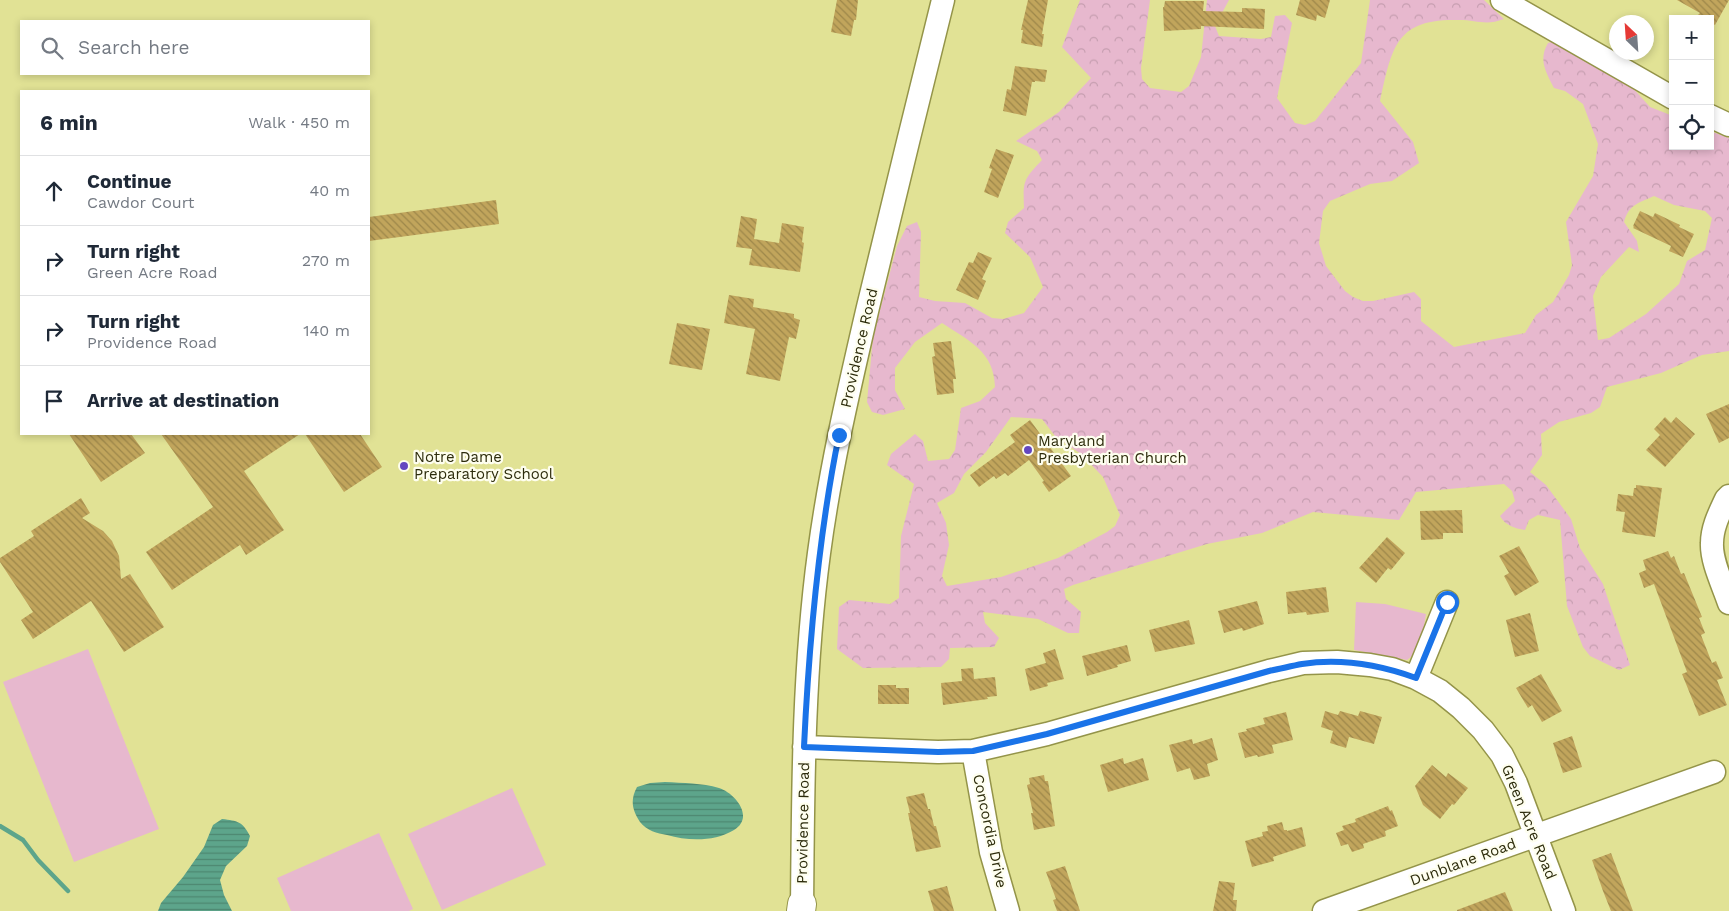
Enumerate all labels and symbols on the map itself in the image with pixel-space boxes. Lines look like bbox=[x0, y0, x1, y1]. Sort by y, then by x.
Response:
north arrow bbox=[1609, 15, 1654, 60]
street label: Providence Road bbox=[837, 287, 881, 409]
route end bbox=[828, 424, 851, 447]
place label: Maryland Presbyterian Church bbox=[1038, 432, 1187, 467]
marker: Maryland Presbyterian Church bbox=[1022, 444, 1034, 456]
place label: Notre Dame Preparatory School bbox=[414, 448, 554, 483]
marker: Notre Dame Preparatory School bbox=[398, 460, 410, 472]
route start bbox=[1436, 591, 1459, 614]
street label: Providence Road bbox=[793, 762, 813, 884]
street label: Green Acre Road bbox=[1498, 762, 1560, 882]
street label: Concordia Drive bbox=[969, 772, 1011, 890]
street label: Dunblane Road bbox=[1408, 834, 1518, 890]

